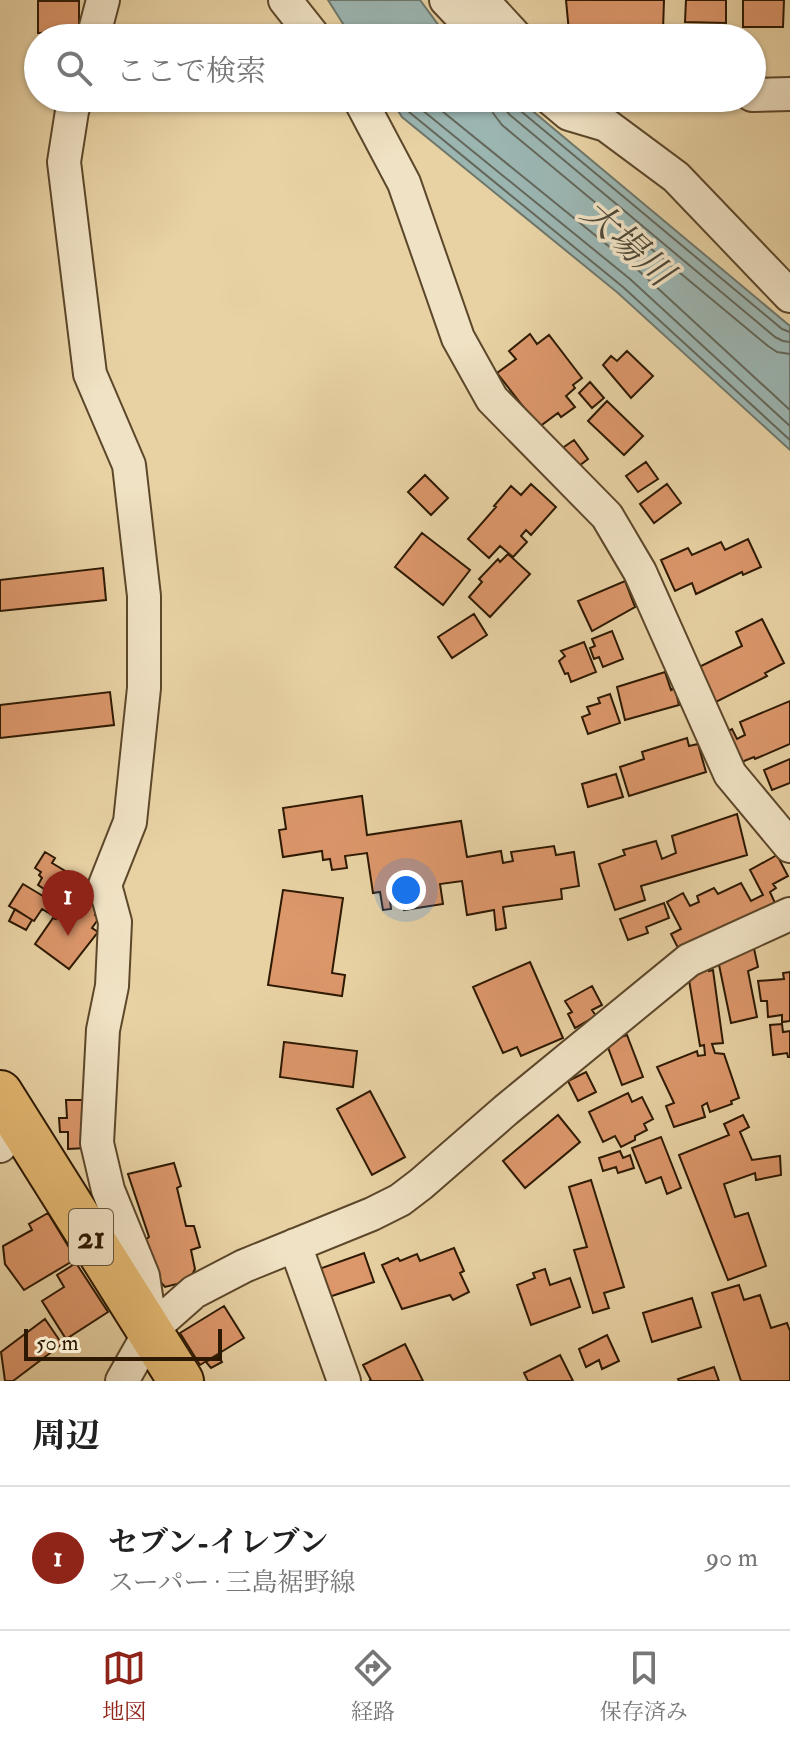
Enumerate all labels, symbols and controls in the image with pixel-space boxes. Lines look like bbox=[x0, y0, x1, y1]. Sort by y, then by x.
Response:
search box bbox=[24, 24, 766, 112]
icon: search bbox=[52, 46, 96, 90]
text: ここで検索 bbox=[116, 53, 266, 90]
water label: 大場川 bbox=[572, 190, 685, 299]
pin: 1 bbox=[42, 870, 94, 936]
your location bbox=[386, 870, 426, 910]
road number: 21 bbox=[69, 1209, 113, 1265]
scale bar bbox=[24, 1325, 222, 1361]
text: 50 m bbox=[36, 1329, 78, 1357]
text: 周辺 bbox=[32, 1415, 100, 1458]
text: セブン-イレブン bbox=[108, 1524, 328, 1561]
text: 1 bbox=[53, 1542, 63, 1574]
text: 90 m bbox=[706, 1542, 758, 1574]
text: スーパー · 三島裾野線 bbox=[108, 1567, 355, 1599]
tab: 地図 bbox=[102, 1646, 146, 1726]
tab: 経路 bbox=[351, 1646, 395, 1726]
tab: 保存済み bbox=[600, 1646, 688, 1726]

